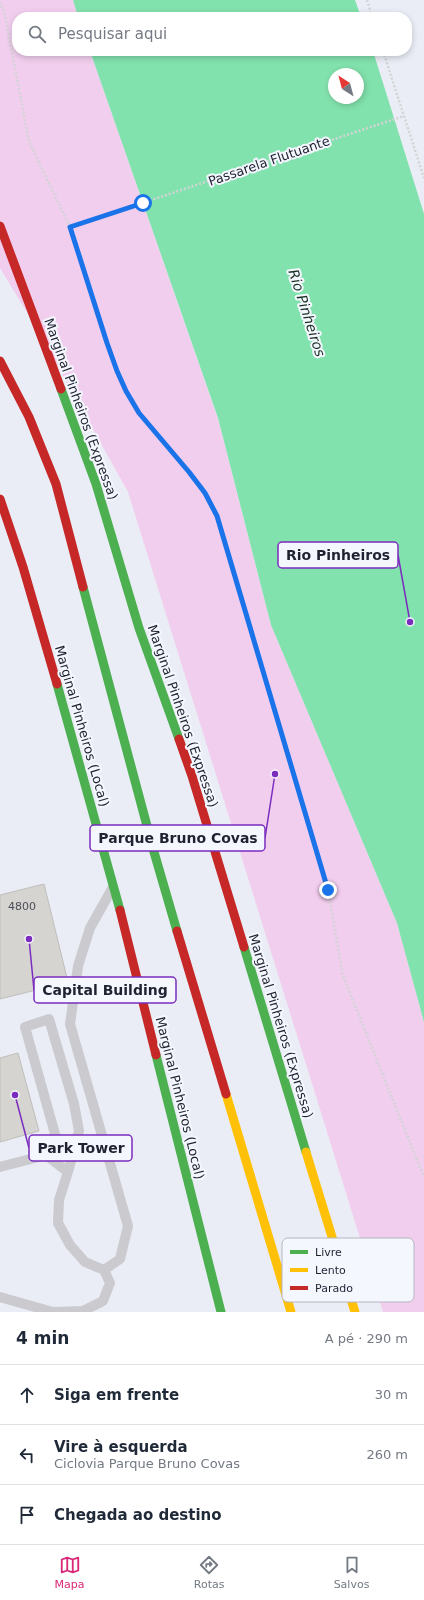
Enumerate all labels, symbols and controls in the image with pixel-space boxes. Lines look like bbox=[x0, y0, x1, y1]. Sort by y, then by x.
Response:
search box bbox=[12, 12, 412, 56]
icon: search bbox=[26, 23, 48, 45]
text: Pesquisar aqui bbox=[58, 25, 167, 43]
north arrow bbox=[328, 68, 364, 104]
street label: Passarela Flutuante bbox=[206, 133, 332, 189]
route start bbox=[134, 194, 152, 212]
water label: Rio Pinheiros bbox=[285, 267, 329, 359]
street label: Marginal Pinheiros (Expressa) bbox=[41, 316, 121, 502]
callout: Rio Pinheiros bbox=[278, 542, 398, 568]
text: Rio Pinheiros bbox=[286, 547, 390, 563]
street label: Marginal Pinheiros (Expressa) bbox=[145, 623, 221, 809]
street label: Marginal Pinheiros (Local) bbox=[52, 644, 112, 808]
callout: Parque Bruno Covas bbox=[90, 825, 265, 851]
text: Parque Bruno Covas bbox=[98, 830, 258, 846]
route end bbox=[319, 881, 337, 899]
house number: 4800 bbox=[8, 900, 36, 913]
street label: Marginal Pinheiros (Expressa) bbox=[246, 932, 316, 1120]
callout: Capital Building bbox=[34, 977, 176, 1003]
text: Capital Building bbox=[42, 982, 168, 998]
street label: Marginal Pinheiros (Local) bbox=[153, 1015, 207, 1181]
callout: Park Tower bbox=[29, 1135, 132, 1161]
text: Park Tower bbox=[37, 1140, 125, 1156]
legend bbox=[282, 1238, 414, 1302]
text: Livre bbox=[315, 1246, 342, 1259]
text: Lento bbox=[315, 1264, 346, 1277]
text: Parado bbox=[315, 1282, 353, 1295]
text: 4 min bbox=[16, 1328, 69, 1348]
text: A pé · 290 m bbox=[325, 1331, 408, 1346]
icon: ahead bbox=[16, 1384, 38, 1406]
text: Siga em frente bbox=[54, 1386, 179, 1404]
text: 30 m bbox=[375, 1387, 408, 1402]
text: Vire à esquerda bbox=[54, 1438, 188, 1456]
icon: left bbox=[16, 1444, 38, 1466]
text: 260 m bbox=[366, 1447, 408, 1462]
text: Ciclovia Parque Bruno Covas bbox=[54, 1456, 240, 1471]
icon: arrive bbox=[16, 1504, 38, 1526]
text: Chegada ao destino bbox=[54, 1506, 222, 1524]
tab: Mapa bbox=[55, 1554, 85, 1591]
tab: Rotas bbox=[194, 1554, 224, 1591]
tab: Salvos bbox=[334, 1554, 369, 1591]

